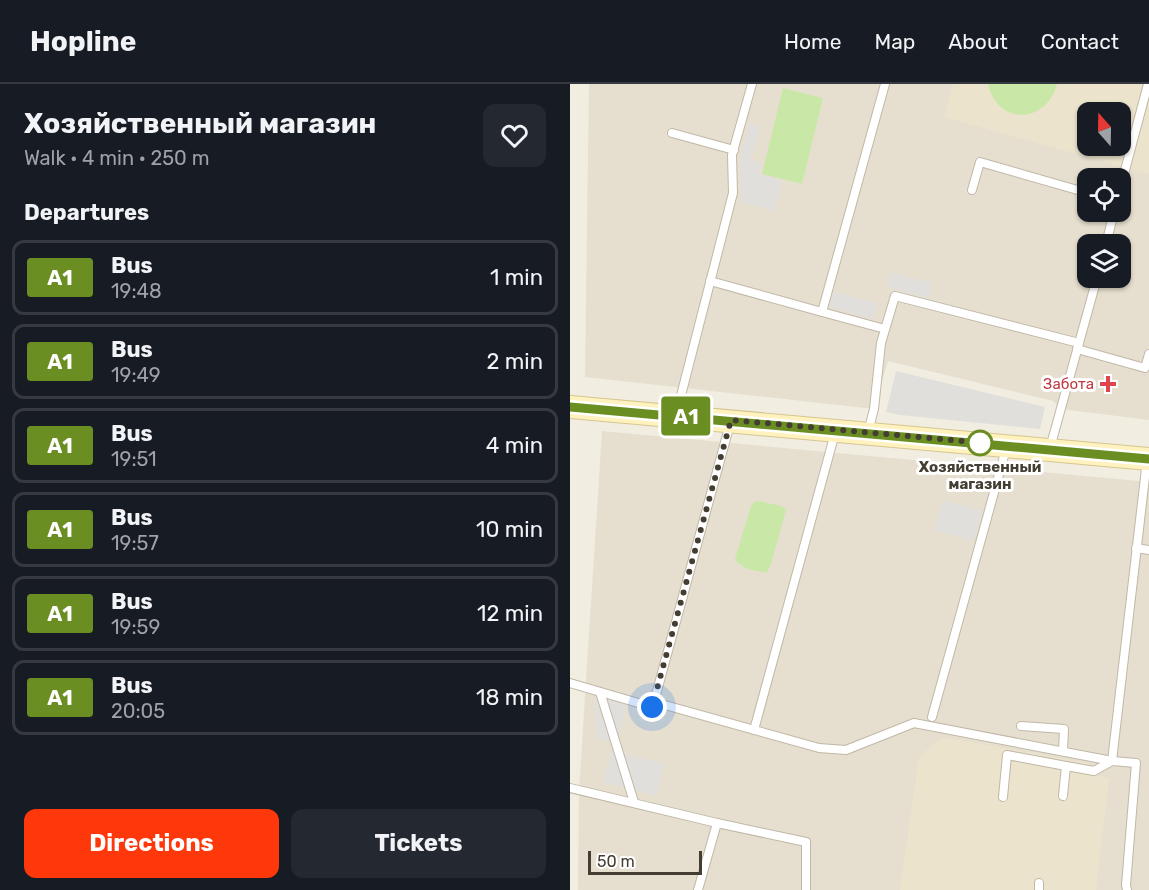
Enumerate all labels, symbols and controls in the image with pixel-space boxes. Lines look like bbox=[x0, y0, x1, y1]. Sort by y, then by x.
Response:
text: Hopline bbox=[30, 25, 136, 58]
text: Home bbox=[784, 29, 841, 54]
text: Map bbox=[874, 29, 915, 54]
text: About bbox=[948, 29, 1008, 54]
text: Contact bbox=[1041, 29, 1119, 54]
north arrow bbox=[1077, 102, 1131, 156]
map controls bbox=[1077, 102, 1131, 288]
button: heart bbox=[483, 104, 546, 167]
text: Хозяйственный магазин bbox=[24, 107, 376, 140]
text: Walk · 4 min · 250 m bbox=[24, 146, 209, 170]
button: locate bbox=[1077, 168, 1131, 222]
text: Departures bbox=[24, 199, 149, 226]
button: layers bbox=[1077, 234, 1131, 288]
text: Bus bbox=[111, 252, 153, 279]
text: 1 min bbox=[490, 264, 543, 291]
text: А1 bbox=[47, 265, 73, 290]
text: 19:48 bbox=[111, 279, 162, 303]
text: Bus bbox=[111, 336, 153, 363]
text: 2 min bbox=[486, 348, 543, 375]
text: А1 bbox=[47, 349, 73, 374]
text: 19:49 bbox=[111, 363, 161, 387]
place label: Забота bbox=[1043, 375, 1094, 393]
marker: Забота bbox=[1099, 375, 1117, 393]
line badge: А1 bbox=[659, 396, 713, 436]
text: А1 bbox=[673, 404, 699, 429]
text: Bus bbox=[111, 420, 153, 447]
marker: Хозяйственный магазин bbox=[967, 430, 993, 456]
text: 4 min bbox=[486, 432, 543, 459]
text: А1 bbox=[47, 433, 73, 458]
text: 19:51 bbox=[111, 447, 157, 471]
place label: Хозяйственный магазин bbox=[919, 458, 1041, 493]
text: Bus bbox=[111, 504, 153, 531]
text: 10 min bbox=[476, 516, 543, 543]
text: А1 bbox=[47, 517, 73, 542]
text: 19:57 bbox=[111, 531, 159, 555]
text: Bus bbox=[111, 588, 153, 615]
text: 12 min bbox=[477, 600, 543, 627]
text: А1 bbox=[47, 601, 73, 626]
text: 19:59 bbox=[111, 615, 160, 639]
text: Bus bbox=[111, 672, 153, 699]
text: 18 min bbox=[476, 684, 543, 711]
text: А1 bbox=[47, 685, 73, 710]
your location bbox=[637, 692, 667, 722]
text: 20:05 bbox=[111, 699, 165, 723]
button: Directions bbox=[24, 809, 279, 878]
button: Tickets bbox=[291, 809, 546, 878]
scale bar bbox=[588, 848, 702, 876]
text: 50 m bbox=[597, 852, 635, 871]

